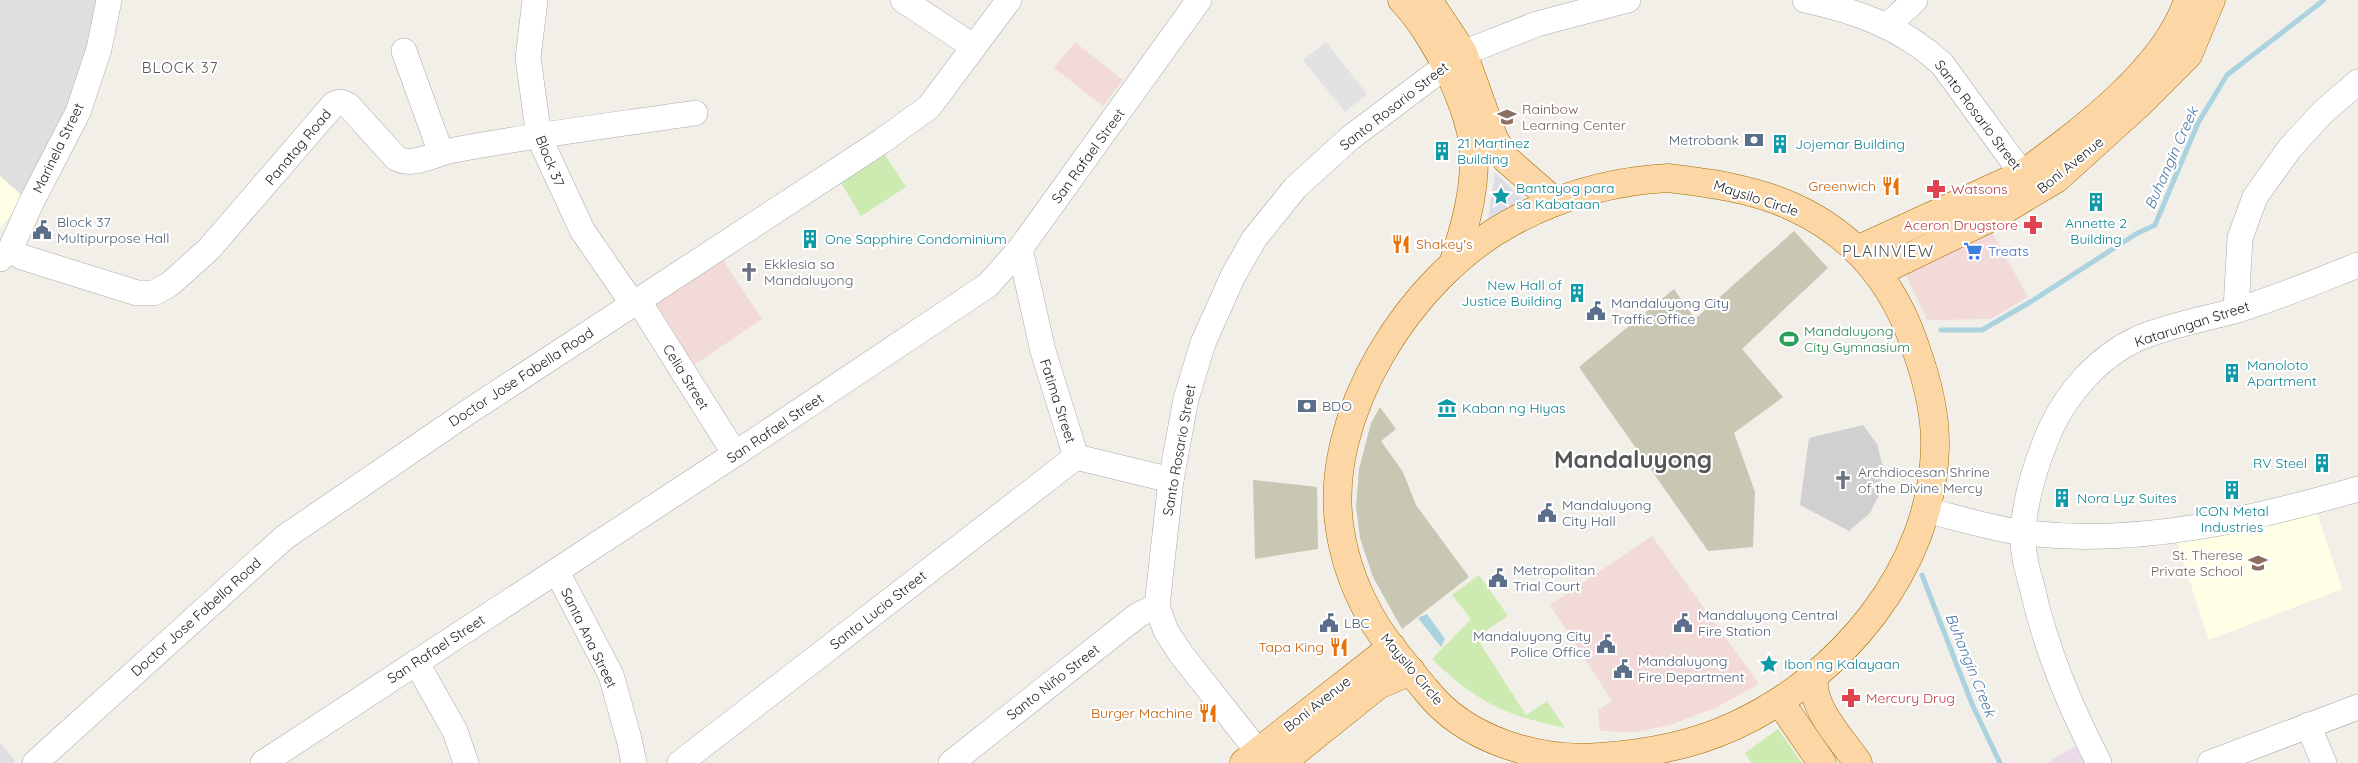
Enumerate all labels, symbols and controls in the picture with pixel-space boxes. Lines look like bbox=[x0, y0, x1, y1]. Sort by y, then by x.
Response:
street label: Santo Rosario Street bbox=[1931, 56, 2025, 174]
district label: BLOCK 37 bbox=[142, 58, 218, 77]
street label: Santo Rosario Street bbox=[1336, 58, 1452, 154]
street label: Marinela Street bbox=[28, 100, 88, 196]
place label: Rainbow Learning Center bbox=[1522, 100, 1627, 134]
water label: Buhangin Creek bbox=[2140, 102, 2203, 212]
street label: Panatag Road bbox=[261, 105, 335, 189]
street label: San Rafael Street bbox=[1048, 105, 1129, 207]
school or university icon: Rainbow Learning Center bbox=[1496, 106, 1518, 128]
bank icon: Metrobank bbox=[1743, 129, 1765, 151]
place label: Metrobank bbox=[1669, 131, 1739, 149]
street label: Block 37 bbox=[532, 133, 568, 189]
building icon: Jojemar Building bbox=[1769, 133, 1791, 155]
street label: Boni Avenue bbox=[2033, 133, 2107, 197]
place label: 21 Martinez Building bbox=[1457, 134, 1530, 168]
place label: Jojemar Building bbox=[1795, 135, 1905, 153]
building icon: 21 Martinez Building bbox=[1431, 140, 1453, 162]
restaurant icon: Greenwich bbox=[1880, 175, 1902, 197]
street label: Maysilo Circle bbox=[1711, 176, 1801, 220]
place label: Greenwich bbox=[1809, 177, 1876, 195]
pharmacy icon: Watsons bbox=[1925, 178, 1947, 200]
place label: Bantayog para sa Kabataan bbox=[1516, 179, 1615, 213]
place label: Watsons bbox=[1951, 180, 2008, 198]
place icon: Bantayog para sa Kabataan bbox=[1490, 185, 1512, 207]
building icon: Annette 2 Building bbox=[2085, 191, 2107, 213]
place label: Block 37 Multipurpose Hall bbox=[57, 213, 170, 247]
pharmacy icon: Aceron Drugstore bbox=[2022, 214, 2044, 236]
place label: Annette 2 Building bbox=[2065, 214, 2127, 248]
place label: Aceron Drugstore bbox=[1904, 216, 2018, 234]
public building icon: Block 37 Multipurpose Hall bbox=[31, 219, 53, 241]
building icon: One Sapphire Condominium bbox=[799, 228, 821, 250]
place label: One Sapphire Condominium bbox=[825, 230, 1007, 248]
restaurant icon: Shakey's bbox=[1390, 233, 1412, 255]
place label: Shakey's bbox=[1416, 235, 1473, 253]
supermarket icon: Treats bbox=[1962, 240, 1984, 262]
district label: PLAINVIEW bbox=[1842, 241, 1934, 261]
place label: Treats bbox=[1988, 242, 2029, 260]
place label: Ekklesia sa Mandaluyong bbox=[764, 255, 853, 289]
church icon: Ekklesia sa Mandaluyong bbox=[738, 261, 760, 283]
place label: New Hall of Justice Building bbox=[1461, 276, 1562, 310]
building icon: New Hall of Justice Building bbox=[1566, 282, 1588, 304]
place label: Mandaluyong City Traffic Office bbox=[1611, 294, 1729, 328]
street label: Katarungan Street bbox=[2132, 297, 2252, 351]
public building icon: Mandaluyong City Traffic Office bbox=[1585, 300, 1607, 322]
place label: Mandaluyong City Gymnasium bbox=[1804, 322, 1910, 356]
street label: Doctor Jose Fabella Road bbox=[445, 323, 597, 431]
sports icon: Mandaluyong City Gymnasium bbox=[1778, 328, 1800, 350]
street label: Celia Street bbox=[659, 341, 713, 413]
place label: Manoloto Apartment bbox=[2247, 356, 2317, 390]
street label: Fatima Street bbox=[1036, 357, 1080, 445]
building icon: Manoloto Apartment bbox=[2221, 362, 2243, 384]
street label: Santo Rosario Street bbox=[1159, 383, 1199, 517]
street label: San Rafael Street bbox=[723, 389, 827, 467]
bank icon: BDO bbox=[1296, 395, 1318, 417]
place label: BDO bbox=[1322, 397, 1352, 415]
museum icon: Kaban ng Hiyas bbox=[1436, 397, 1458, 419]
place label: Kaban ng Hiyas bbox=[1462, 399, 1566, 417]
district label: Mandaluyong bbox=[1554, 444, 1712, 474]
building icon: RV Steel bbox=[2311, 452, 2333, 474]
place label: RV Steel bbox=[2253, 454, 2307, 472]
place label: Archdiocesan Shrine of the Divine Mercy bbox=[1858, 463, 1990, 497]
church icon: Archdiocesan Shrine of the Divine Mercy bbox=[1832, 469, 1854, 491]
building icon: ICON Metal Industries bbox=[2221, 479, 2243, 501]
building icon: Nora Lyz Suites bbox=[2051, 487, 2073, 509]
place label: Nora Lyz Suites bbox=[2077, 489, 2177, 507]
place label: Mandaluyong City Hall bbox=[1562, 496, 1651, 530]
public building icon: Mandaluyong City Hall bbox=[1536, 502, 1558, 524]
place label: ICON Metal Industries bbox=[2195, 502, 2269, 536]
place label: St. Therese Private School bbox=[2151, 546, 2243, 580]
school or university icon: St. Therese Private School bbox=[2247, 552, 2269, 574]
street label: Doctor Jose Fabella Road bbox=[127, 554, 265, 680]
place label: Metropolitan Trial Court bbox=[1513, 561, 1595, 595]
street label: Santa Lucia Street bbox=[826, 567, 930, 653]
public building icon: Metropolitan Trial Court bbox=[1487, 567, 1509, 589]
street label: Santa Ana Street bbox=[557, 585, 621, 691]
place label: Mandaluyong Central Fire Station bbox=[1698, 606, 1838, 640]
water label: Buhangin Creek bbox=[1942, 610, 2001, 721]
street label: San Rafael Street bbox=[384, 611, 488, 687]
public building icon: LBC bbox=[1318, 612, 1340, 634]
public building icon: Mandaluyong Central Fire Station bbox=[1672, 612, 1694, 634]
place label: LBC bbox=[1344, 614, 1370, 632]
place label: Mandaluyong City Police Office bbox=[1473, 627, 1591, 661]
street label: Maysilo Circle bbox=[1377, 629, 1447, 709]
public building icon: Mandaluyong City Police Office bbox=[1595, 633, 1617, 655]
restaurant icon: Tapa King bbox=[1328, 636, 1350, 658]
place label: Tapa King bbox=[1258, 638, 1324, 656]
street label: Santo Niño Street bbox=[1003, 640, 1103, 724]
place label: Mandaluyong Fire Department bbox=[1638, 652, 1745, 686]
place icon: Ibon ng Kalayaan bbox=[1758, 653, 1780, 675]
place label: Ibon ng Kalayaan bbox=[1784, 655, 1900, 673]
public building icon: Mandaluyong Fire Department bbox=[1612, 658, 1634, 680]
street label: Boni Avenue bbox=[1280, 672, 1354, 736]
pharmacy icon: Mercury Drug bbox=[1840, 687, 1862, 709]
place label: Mercury Drug bbox=[1866, 689, 1955, 707]
restaurant icon: Burger Machine bbox=[1197, 702, 1219, 724]
place label: Burger Machine bbox=[1091, 704, 1193, 722]

